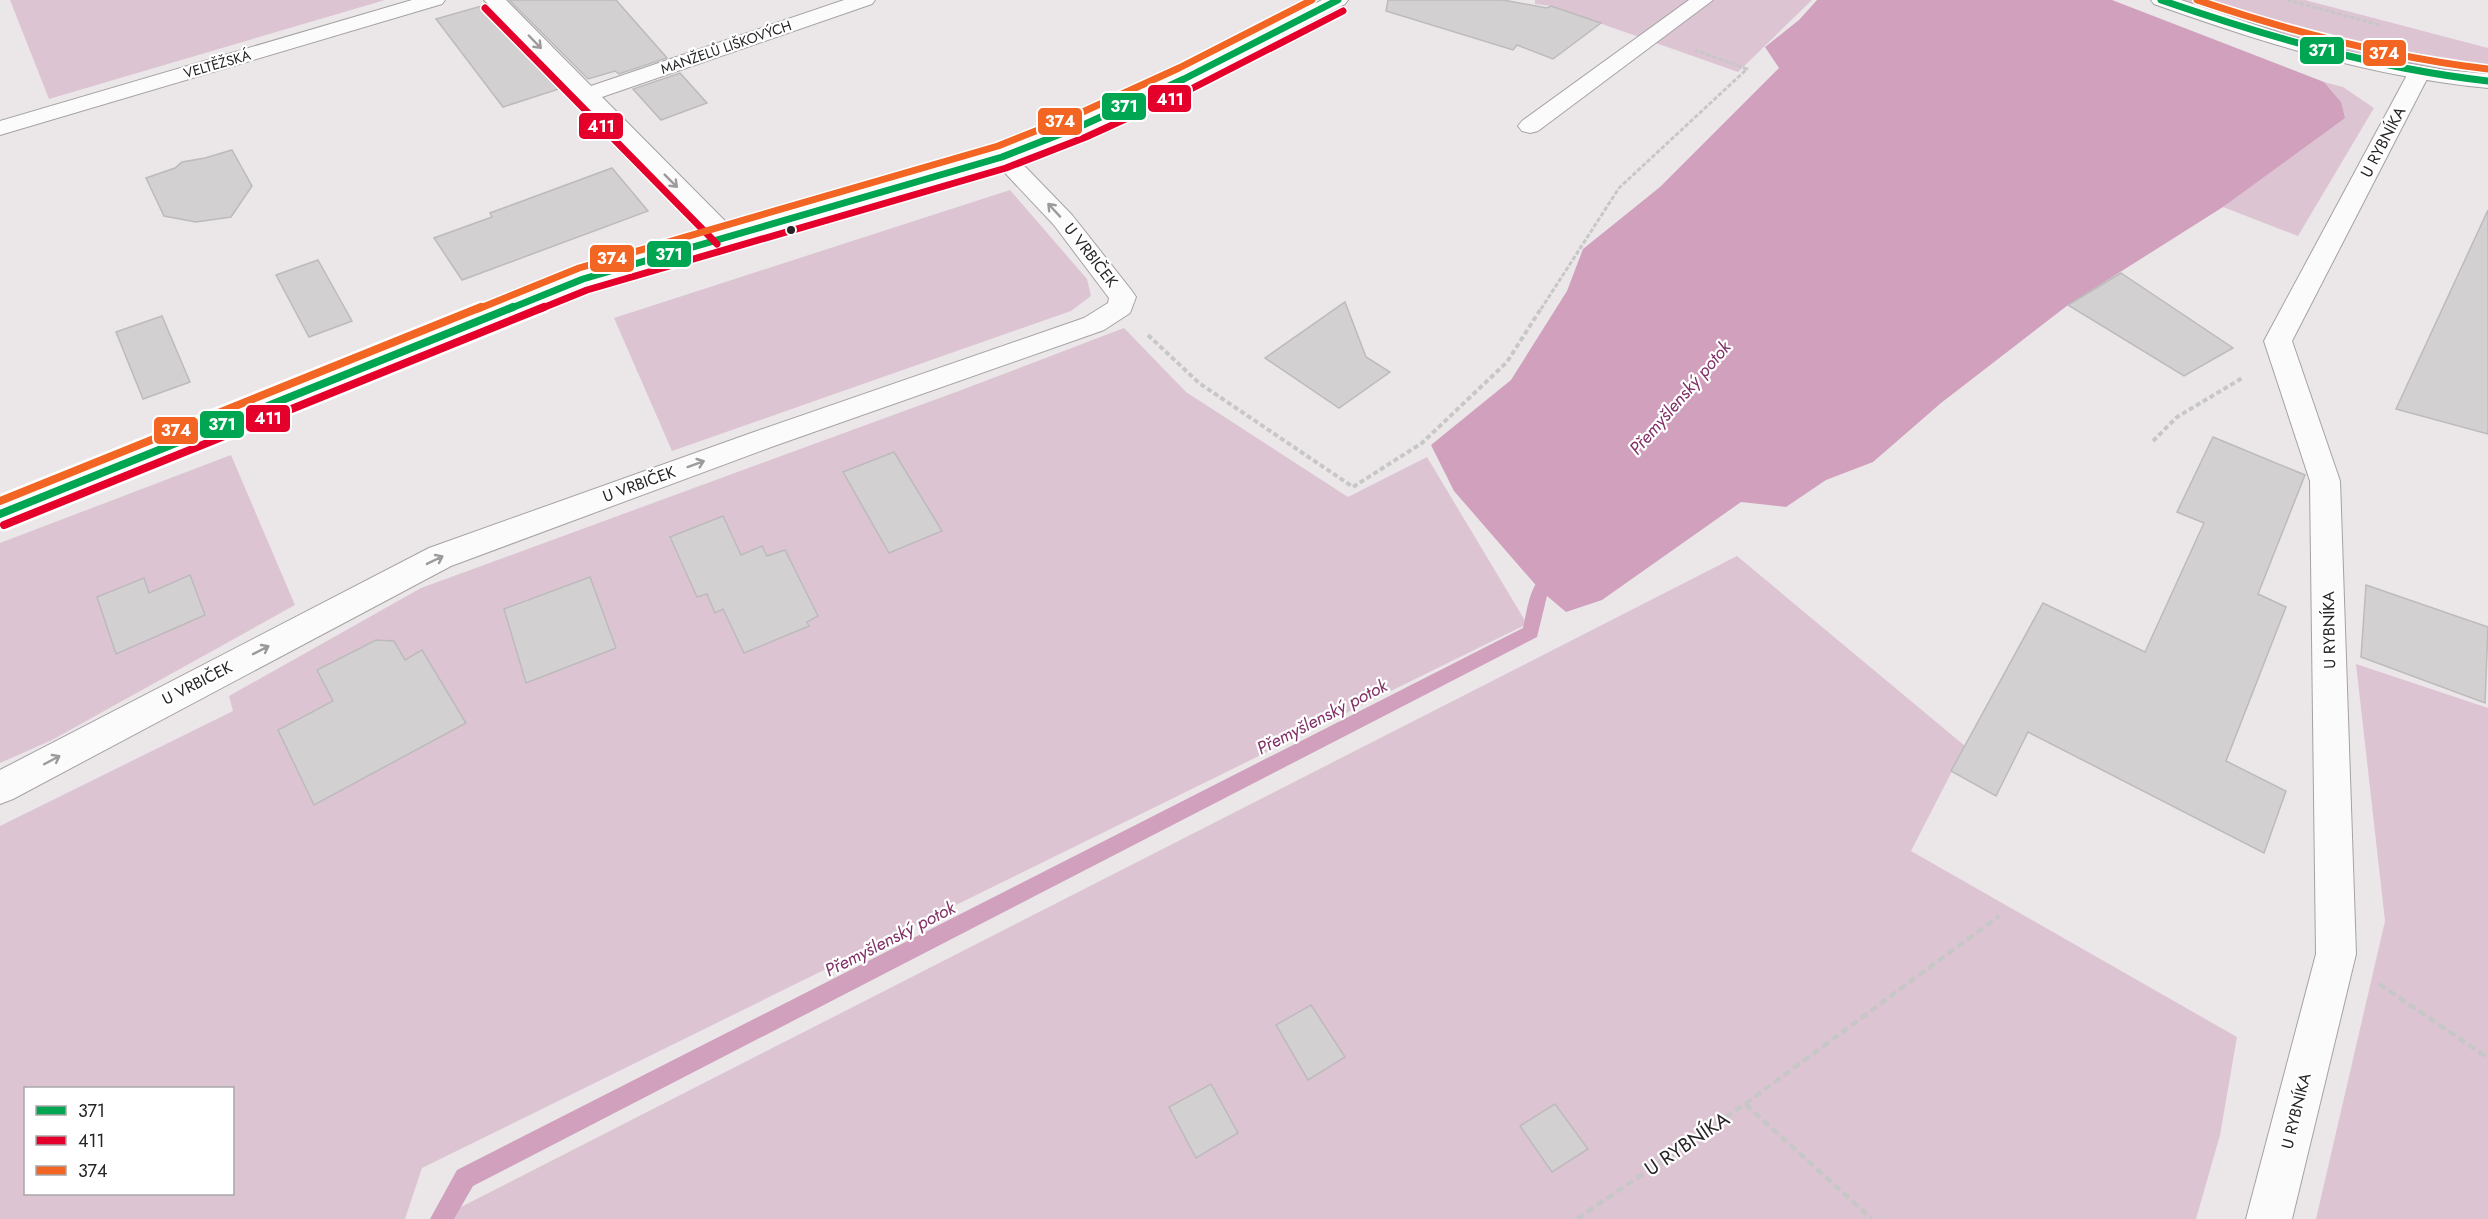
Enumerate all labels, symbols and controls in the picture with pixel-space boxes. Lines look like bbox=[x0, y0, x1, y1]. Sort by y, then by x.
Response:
street label: MANŽELŮ LIŠKOVÝCH bbox=[658, 15, 794, 79]
one-way arrow bbox=[527, 34, 542, 49]
line badge: 371 bbox=[2299, 36, 2345, 65]
text: 371 bbox=[2308, 39, 2336, 62]
line badge: 374 bbox=[2362, 39, 2407, 67]
text: 374 bbox=[2369, 42, 2399, 65]
street label: VELTĚŽSKÁ bbox=[181, 45, 254, 83]
line badge: 411 bbox=[1147, 84, 1192, 113]
text: 411 bbox=[1156, 88, 1184, 111]
line badge: 371 bbox=[1101, 92, 1147, 121]
text: 371 bbox=[1110, 95, 1138, 118]
street label: U RYBNÍKA bbox=[2355, 102, 2412, 182]
line badge: 374 bbox=[1037, 107, 1083, 136]
text: 374 bbox=[1045, 110, 1075, 133]
line badge: 411 bbox=[578, 112, 624, 140]
text: 411 bbox=[587, 115, 615, 138]
one-way arrow bbox=[664, 173, 679, 188]
one-way arrow bbox=[1047, 203, 1061, 218]
street label: U VRBIČEK bbox=[1059, 218, 1123, 292]
unlabelled marker bbox=[785, 224, 797, 236]
line badge: 371 bbox=[646, 240, 692, 268]
text: 371 bbox=[655, 243, 683, 266]
line badge: 374 bbox=[589, 244, 635, 273]
text: 374 bbox=[597, 247, 627, 270]
water label: Přemyšlenský potok bbox=[1623, 334, 1738, 461]
line badge: 411 bbox=[245, 404, 291, 433]
text: 411 bbox=[254, 407, 282, 430]
line badge: 371 bbox=[199, 410, 245, 439]
text: 371 bbox=[208, 413, 236, 436]
line badge: 374 bbox=[153, 416, 199, 445]
text: 374 bbox=[161, 419, 191, 442]
one-way arrow bbox=[686, 457, 705, 468]
street label: U VRBIČEK bbox=[599, 460, 679, 508]
one-way arrow bbox=[425, 554, 443, 566]
street label: U RYBNÍKA bbox=[2317, 591, 2341, 669]
one-way arrow bbox=[252, 644, 270, 655]
street label: U VRBIČEK bbox=[158, 656, 236, 710]
water label: Přemyšlenský potok bbox=[1252, 672, 1393, 761]
one-way arrow bbox=[42, 754, 60, 765]
water label: Přemyšlenský potok bbox=[820, 894, 961, 983]
street label: U RYBNÍKA bbox=[2275, 1070, 2317, 1151]
legend bbox=[24, 1087, 234, 1195]
text: 371 bbox=[78, 1098, 105, 1124]
street label: U RYBNÍKA bbox=[1639, 1104, 1736, 1183]
text: 411 bbox=[78, 1128, 105, 1154]
text: 374 bbox=[78, 1158, 108, 1184]

